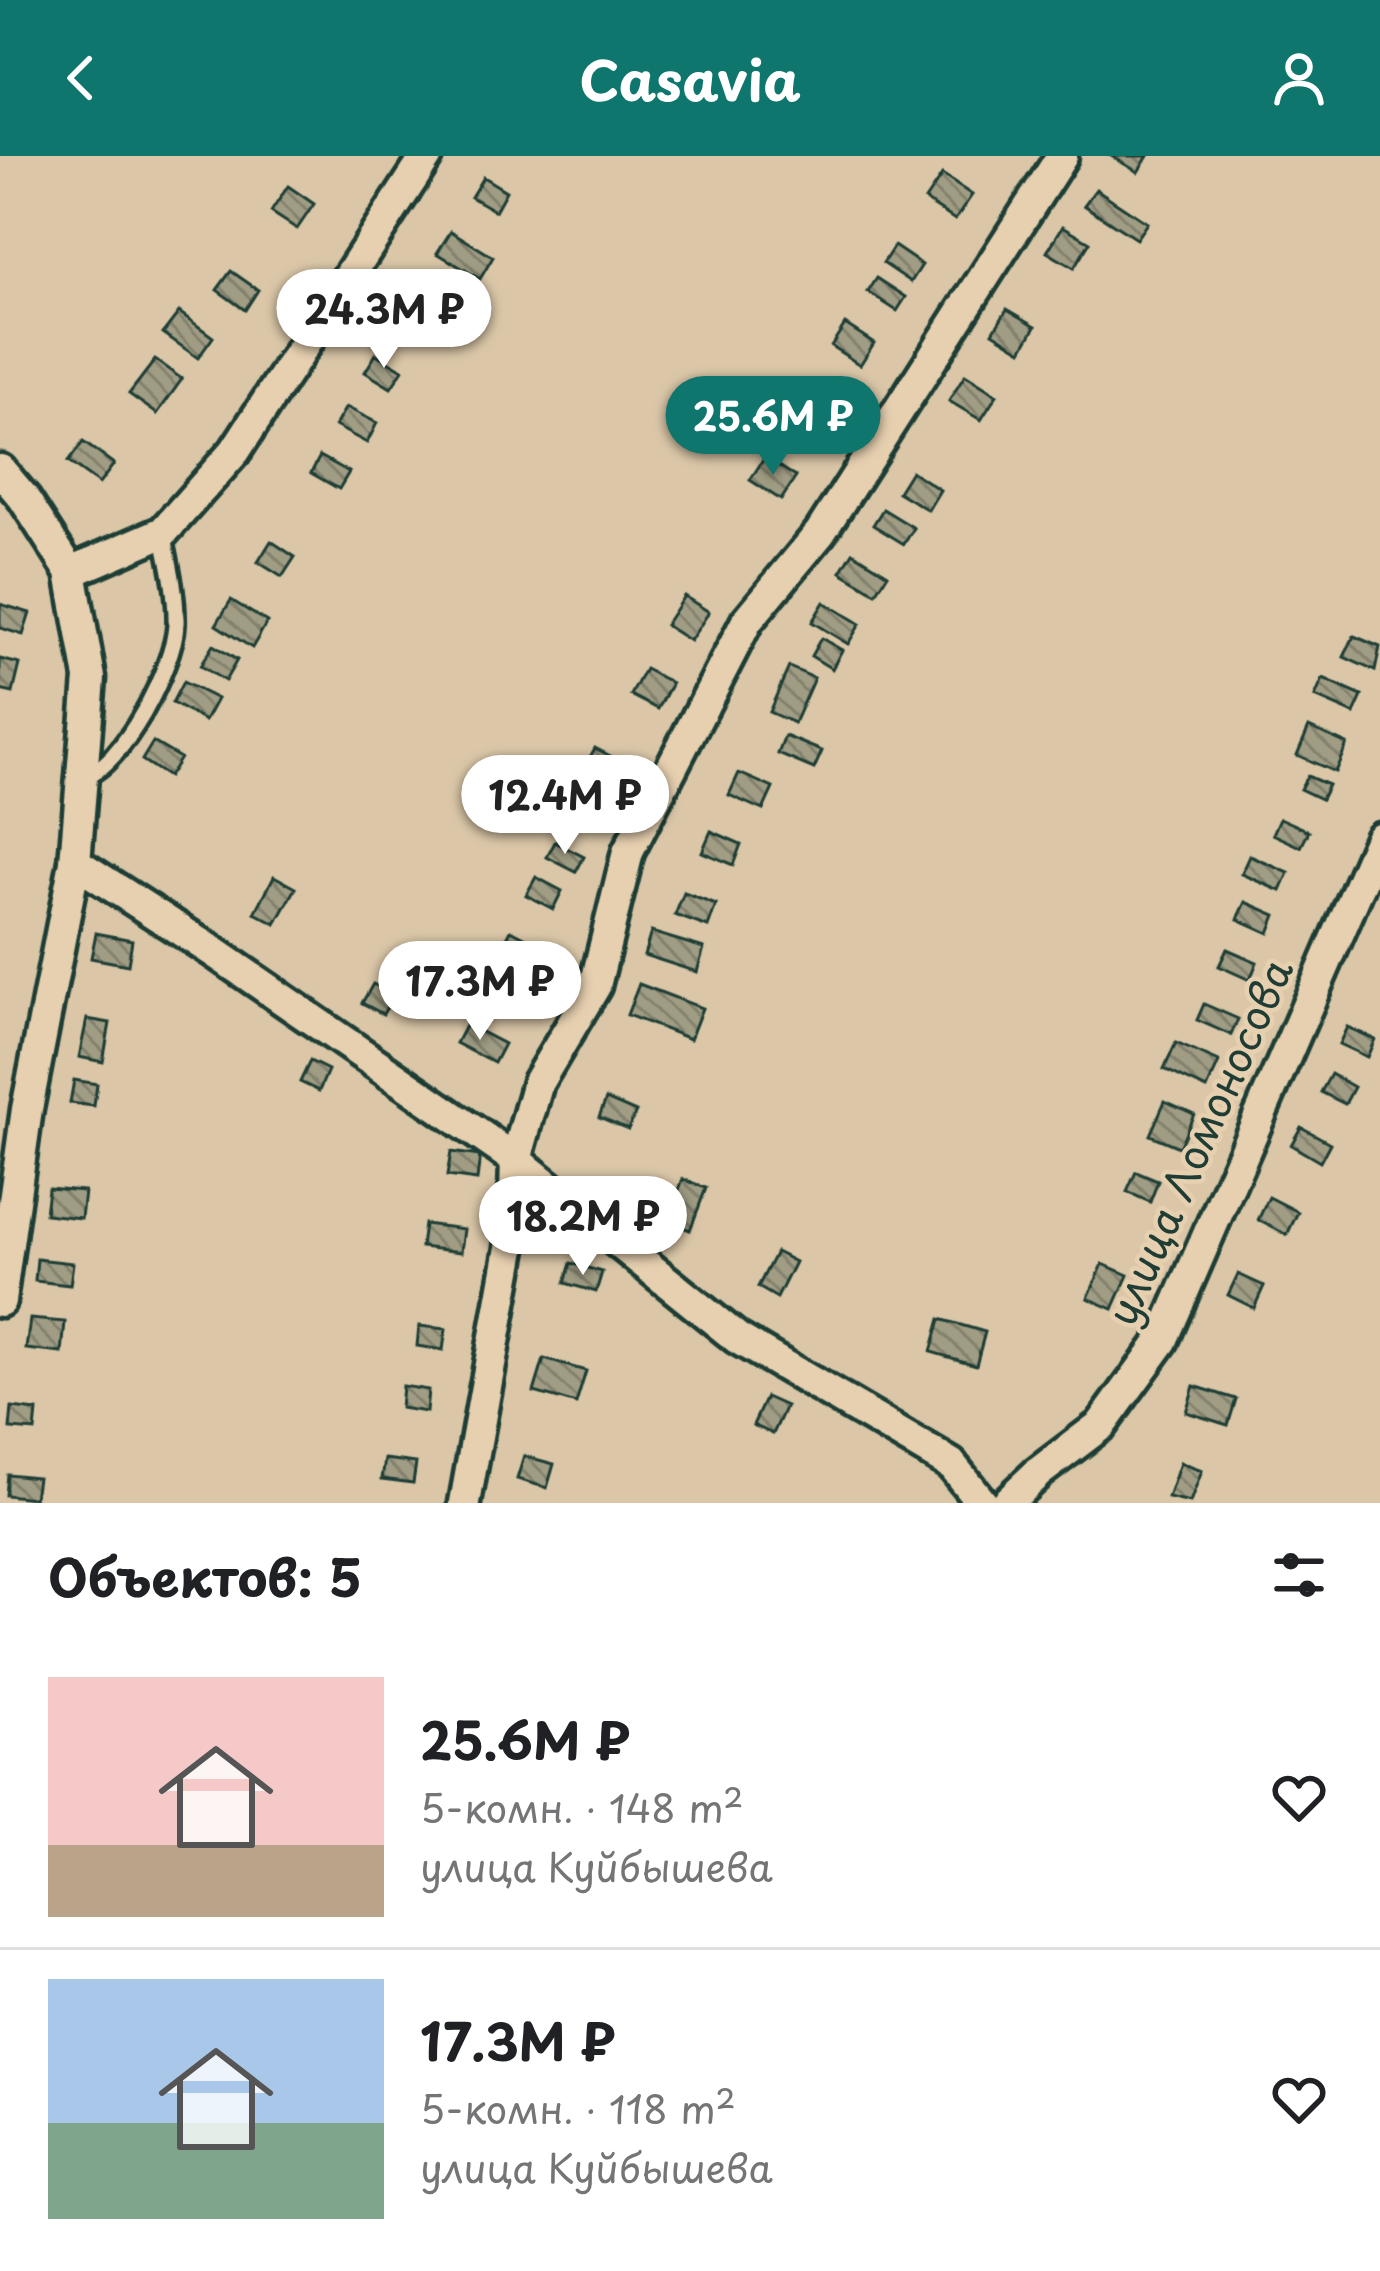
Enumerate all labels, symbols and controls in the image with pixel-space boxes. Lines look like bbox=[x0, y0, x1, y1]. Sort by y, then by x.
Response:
text: Casavia bbox=[579, 38, 801, 119]
icon: back bbox=[48, 45, 114, 111]
icon: person bbox=[1266, 45, 1332, 111]
pin: 24.3M ₽ bbox=[273, 269, 495, 371]
text: 24.3M ₽ bbox=[303, 278, 465, 337]
pin: 25.6M ₽ bbox=[662, 376, 884, 478]
text: 25.6M ₽ bbox=[693, 385, 853, 444]
pin: 12.4M ₽ bbox=[454, 755, 676, 857]
text: 12.4M ₽ bbox=[488, 764, 642, 823]
pin: 17.3M ₽ bbox=[369, 941, 591, 1043]
street label: улица Ломоносова bbox=[1088, 947, 1307, 1335]
text: 17.3M ₽ bbox=[405, 950, 555, 1009]
pin: 18.2M ₽ bbox=[472, 1176, 694, 1278]
text: 18.2M ₽ bbox=[506, 1185, 660, 1244]
text: Объектов: 5 bbox=[48, 1537, 362, 1614]
icon: filters bbox=[1266, 1542, 1332, 1608]
text: 25.6M ₽ bbox=[420, 1700, 630, 1777]
icon: home bbox=[144, 1725, 288, 1869]
icon: heart bbox=[1266, 1764, 1332, 1830]
text: 5-комн. · 148 m² bbox=[420, 1777, 744, 1836]
text: улица Куйбышева bbox=[420, 1836, 773, 1895]
text: 17.3M ₽ bbox=[420, 2001, 615, 2078]
icon: home bbox=[144, 2027, 288, 2171]
icon: heart bbox=[1266, 2066, 1332, 2132]
text: 5-комн. · 118 m² bbox=[420, 2078, 736, 2137]
text: улица Куйбышева bbox=[420, 2137, 773, 2196]

